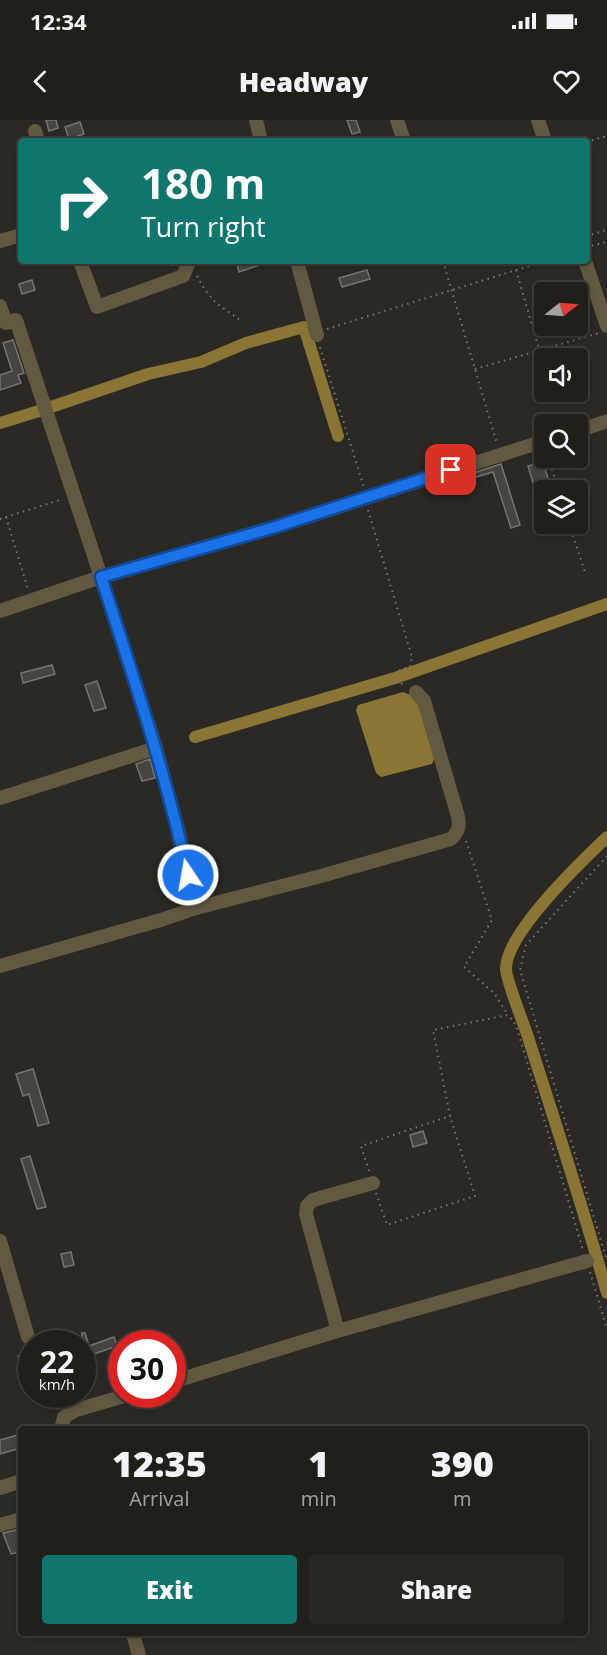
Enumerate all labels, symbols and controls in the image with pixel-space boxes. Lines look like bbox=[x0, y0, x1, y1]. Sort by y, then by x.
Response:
text: 12:34 bbox=[30, 6, 87, 36]
text: Headway bbox=[239, 63, 368, 100]
icon: back bbox=[24, 65, 57, 98]
icon: heart bbox=[550, 65, 583, 98]
text: 180 m bbox=[141, 154, 265, 211]
icon: right bbox=[42, 162, 120, 240]
text: Turn right bbox=[141, 208, 266, 245]
north arrow bbox=[534, 282, 588, 336]
map controls bbox=[534, 282, 588, 534]
button: sound bbox=[534, 348, 588, 402]
button: search bbox=[534, 414, 588, 468]
pin bbox=[425, 444, 476, 495]
icon: arrive bbox=[434, 453, 467, 486]
button: layers bbox=[534, 480, 588, 534]
position arrow bbox=[156, 843, 220, 907]
speed limit sign: 30 bbox=[108, 1330, 186, 1408]
text: 22 bbox=[40, 1341, 74, 1382]
text: km/h bbox=[39, 1374, 75, 1394]
text: 12:35 bbox=[112, 1439, 207, 1488]
text: 1 bbox=[308, 1439, 329, 1488]
text: 390 bbox=[431, 1439, 494, 1488]
text: Arrival bbox=[129, 1485, 190, 1512]
text: min bbox=[301, 1485, 337, 1512]
text: m bbox=[453, 1485, 472, 1512]
button: Exit bbox=[42, 1555, 297, 1624]
button: Share bbox=[309, 1555, 564, 1624]

